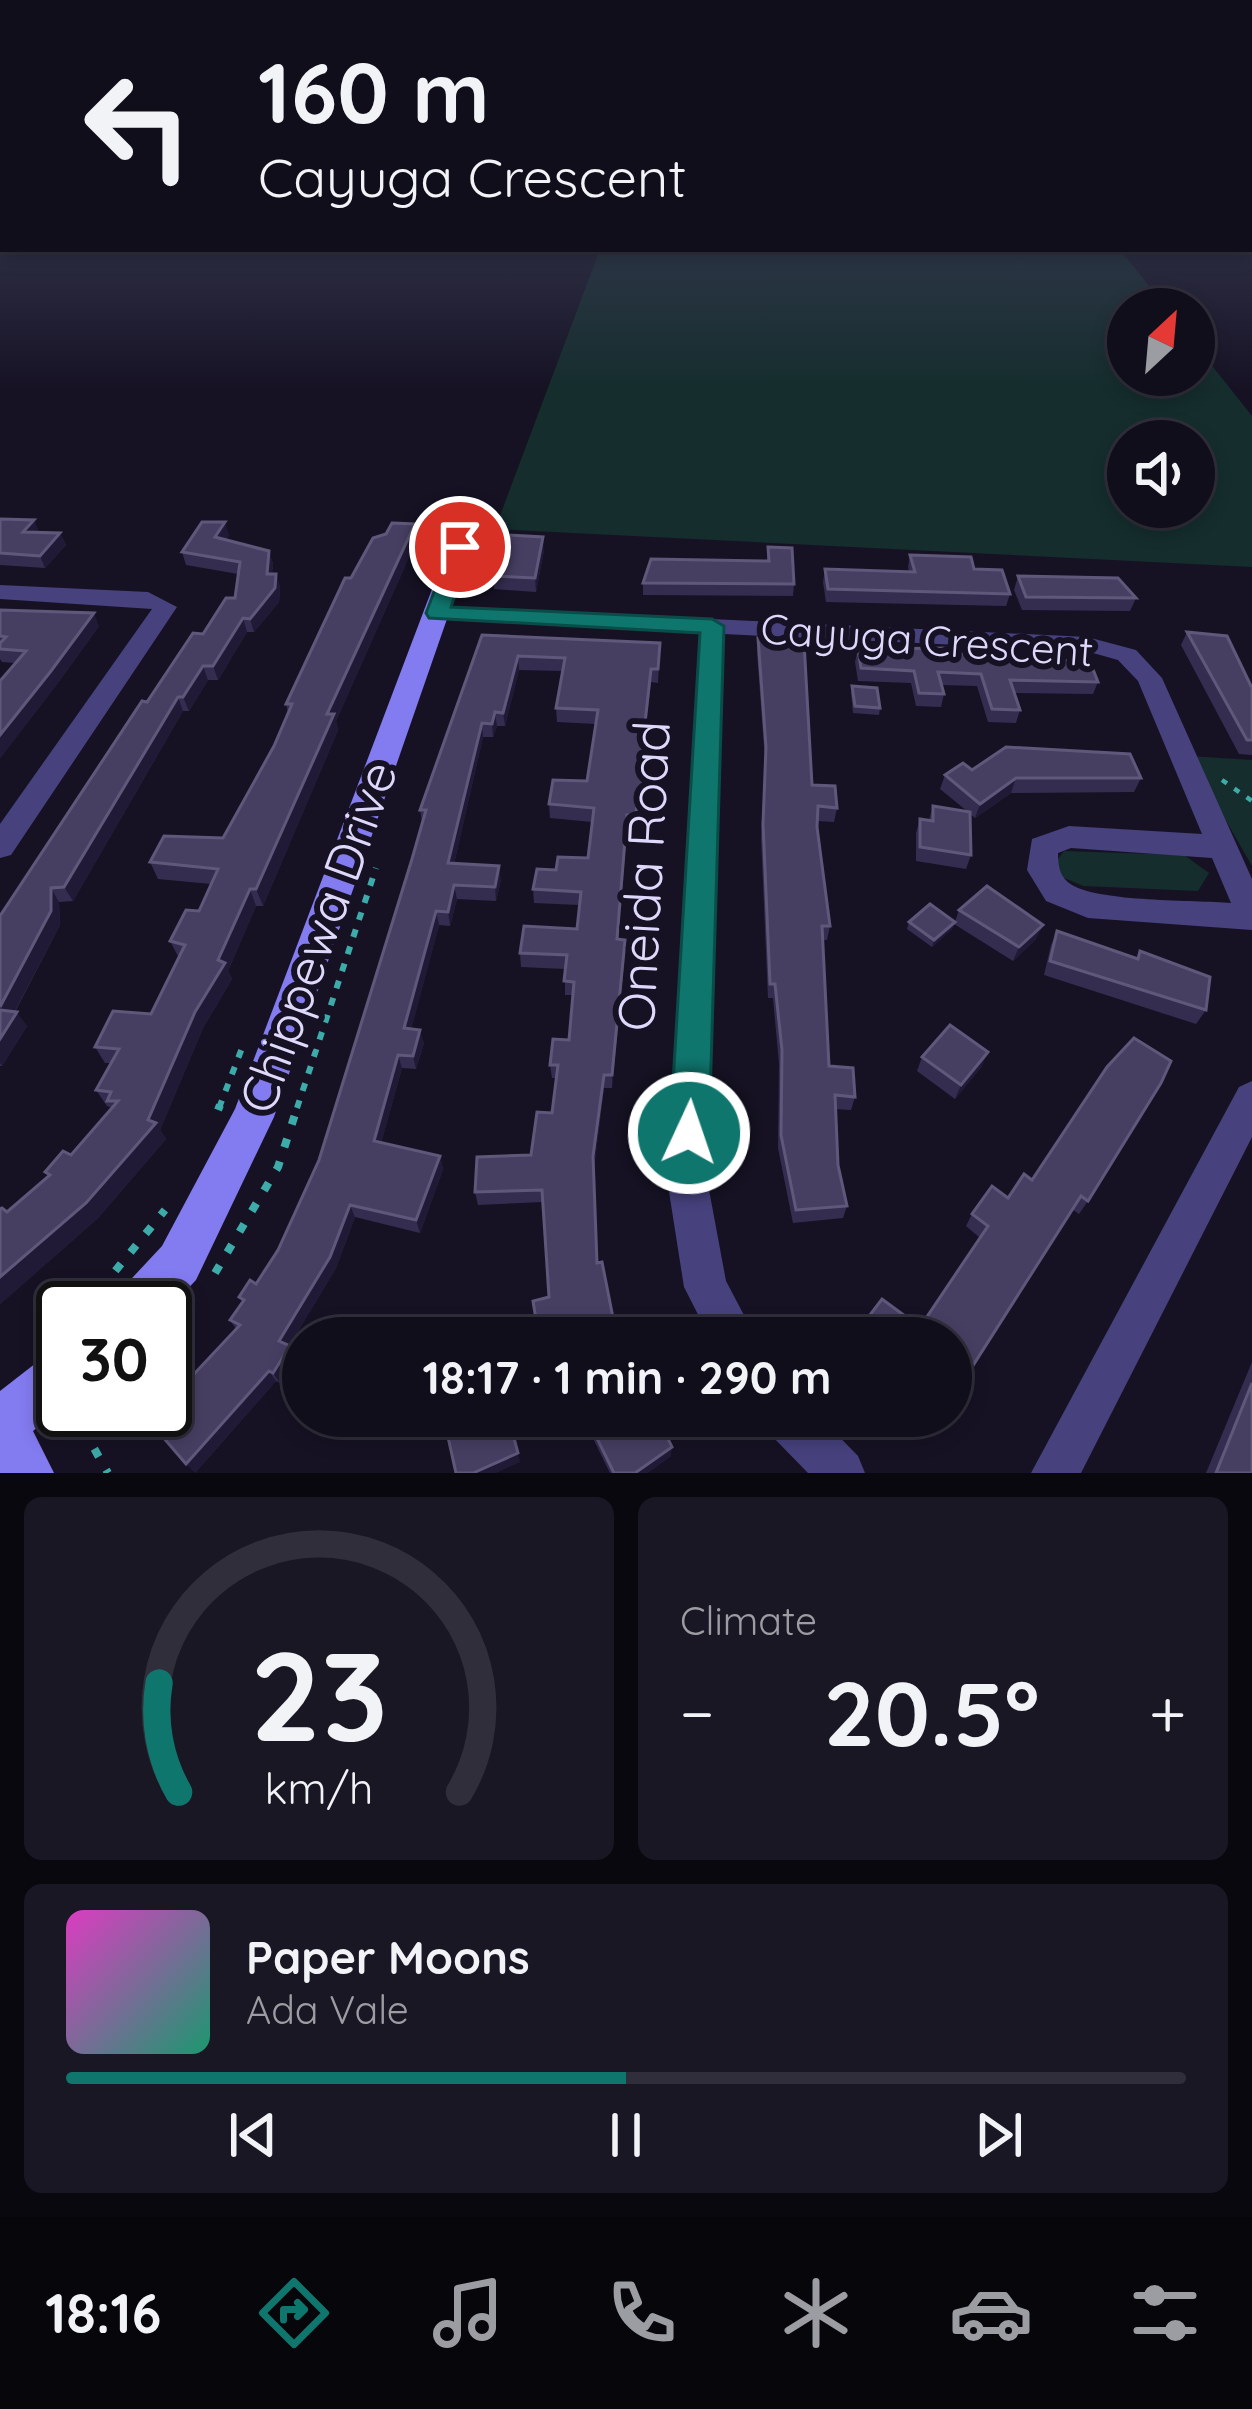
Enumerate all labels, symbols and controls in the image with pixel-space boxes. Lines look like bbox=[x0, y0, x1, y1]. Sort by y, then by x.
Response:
text: 160 m bbox=[258, 39, 490, 144]
icon: left bbox=[60, 48, 216, 204]
text: Cayuga Crescent bbox=[258, 143, 686, 211]
north arrow bbox=[1107, 288, 1215, 396]
map controls bbox=[1107, 288, 1215, 528]
button: sound bbox=[1107, 420, 1215, 528]
pin bbox=[409, 496, 511, 598]
icon: arrive bbox=[427, 514, 493, 580]
street label: Cayuga Crescent bbox=[759, 601, 1095, 678]
street label: Oneida Road bbox=[603, 719, 683, 1033]
street label: Chippewa Drive bbox=[224, 752, 410, 1121]
position arrow bbox=[626, 1070, 752, 1196]
speed limit sign: 30 bbox=[36, 1281, 192, 1437]
text: 18:17 · 1 min · 290 m bbox=[423, 1349, 831, 1405]
text: Climate bbox=[680, 1596, 817, 1645]
text: 23 bbox=[250, 1616, 388, 1772]
text: 20.5° bbox=[824, 1656, 1040, 1769]
text: − bbox=[680, 1671, 714, 1754]
text: + bbox=[1149, 1671, 1186, 1754]
text: km/h bbox=[265, 1760, 373, 1814]
text: Paper Moons bbox=[246, 1929, 530, 1985]
text: Ada Vale bbox=[246, 1985, 409, 2034]
icon: previous bbox=[220, 2102, 286, 2168]
icon: pause bbox=[593, 2102, 659, 2168]
icon: next bbox=[966, 2102, 1032, 2168]
icon: directions bbox=[252, 2271, 336, 2355]
icon: music bbox=[426, 2271, 510, 2355]
icon: phone bbox=[600, 2271, 684, 2355]
icon: climate bbox=[774, 2271, 858, 2355]
icon: car bbox=[949, 2271, 1033, 2355]
icon: filters bbox=[1123, 2271, 1207, 2355]
text: 18:16 bbox=[45, 2279, 161, 2347]

